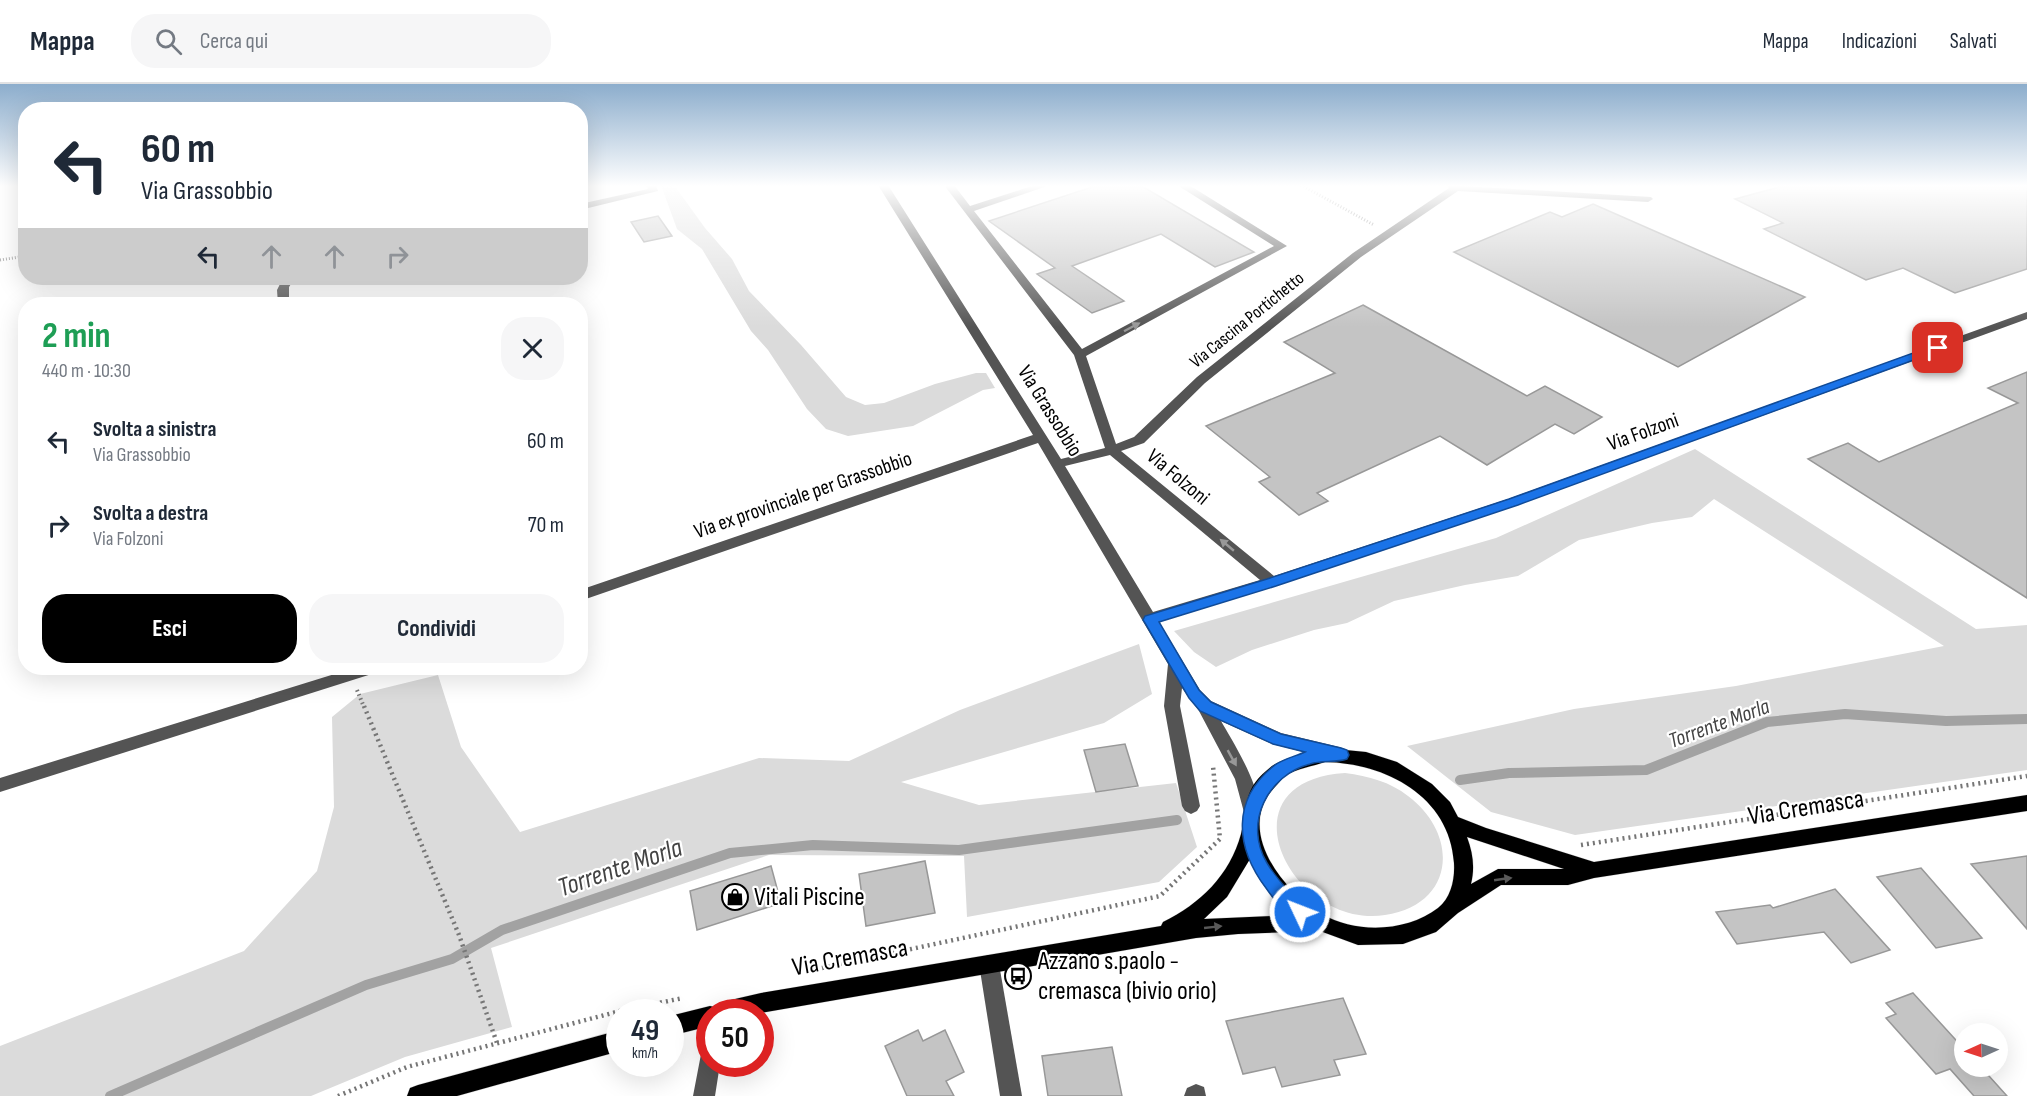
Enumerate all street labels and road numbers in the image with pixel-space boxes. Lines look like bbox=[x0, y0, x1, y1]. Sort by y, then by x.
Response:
street label: Via Cascina Portichetto bbox=[1186, 268, 1308, 372]
street label: Via Grassobbio bbox=[1012, 361, 1088, 461]
street label: Via Folzoni bbox=[1604, 408, 1682, 456]
street label: Via Folzoni bbox=[1142, 444, 1214, 510]
street label: Via ex provinciale per Grassobbio bbox=[691, 446, 915, 544]
street label: Via Cremasca bbox=[1746, 784, 1866, 832]
street label: Via Cremasca bbox=[790, 933, 910, 983]

